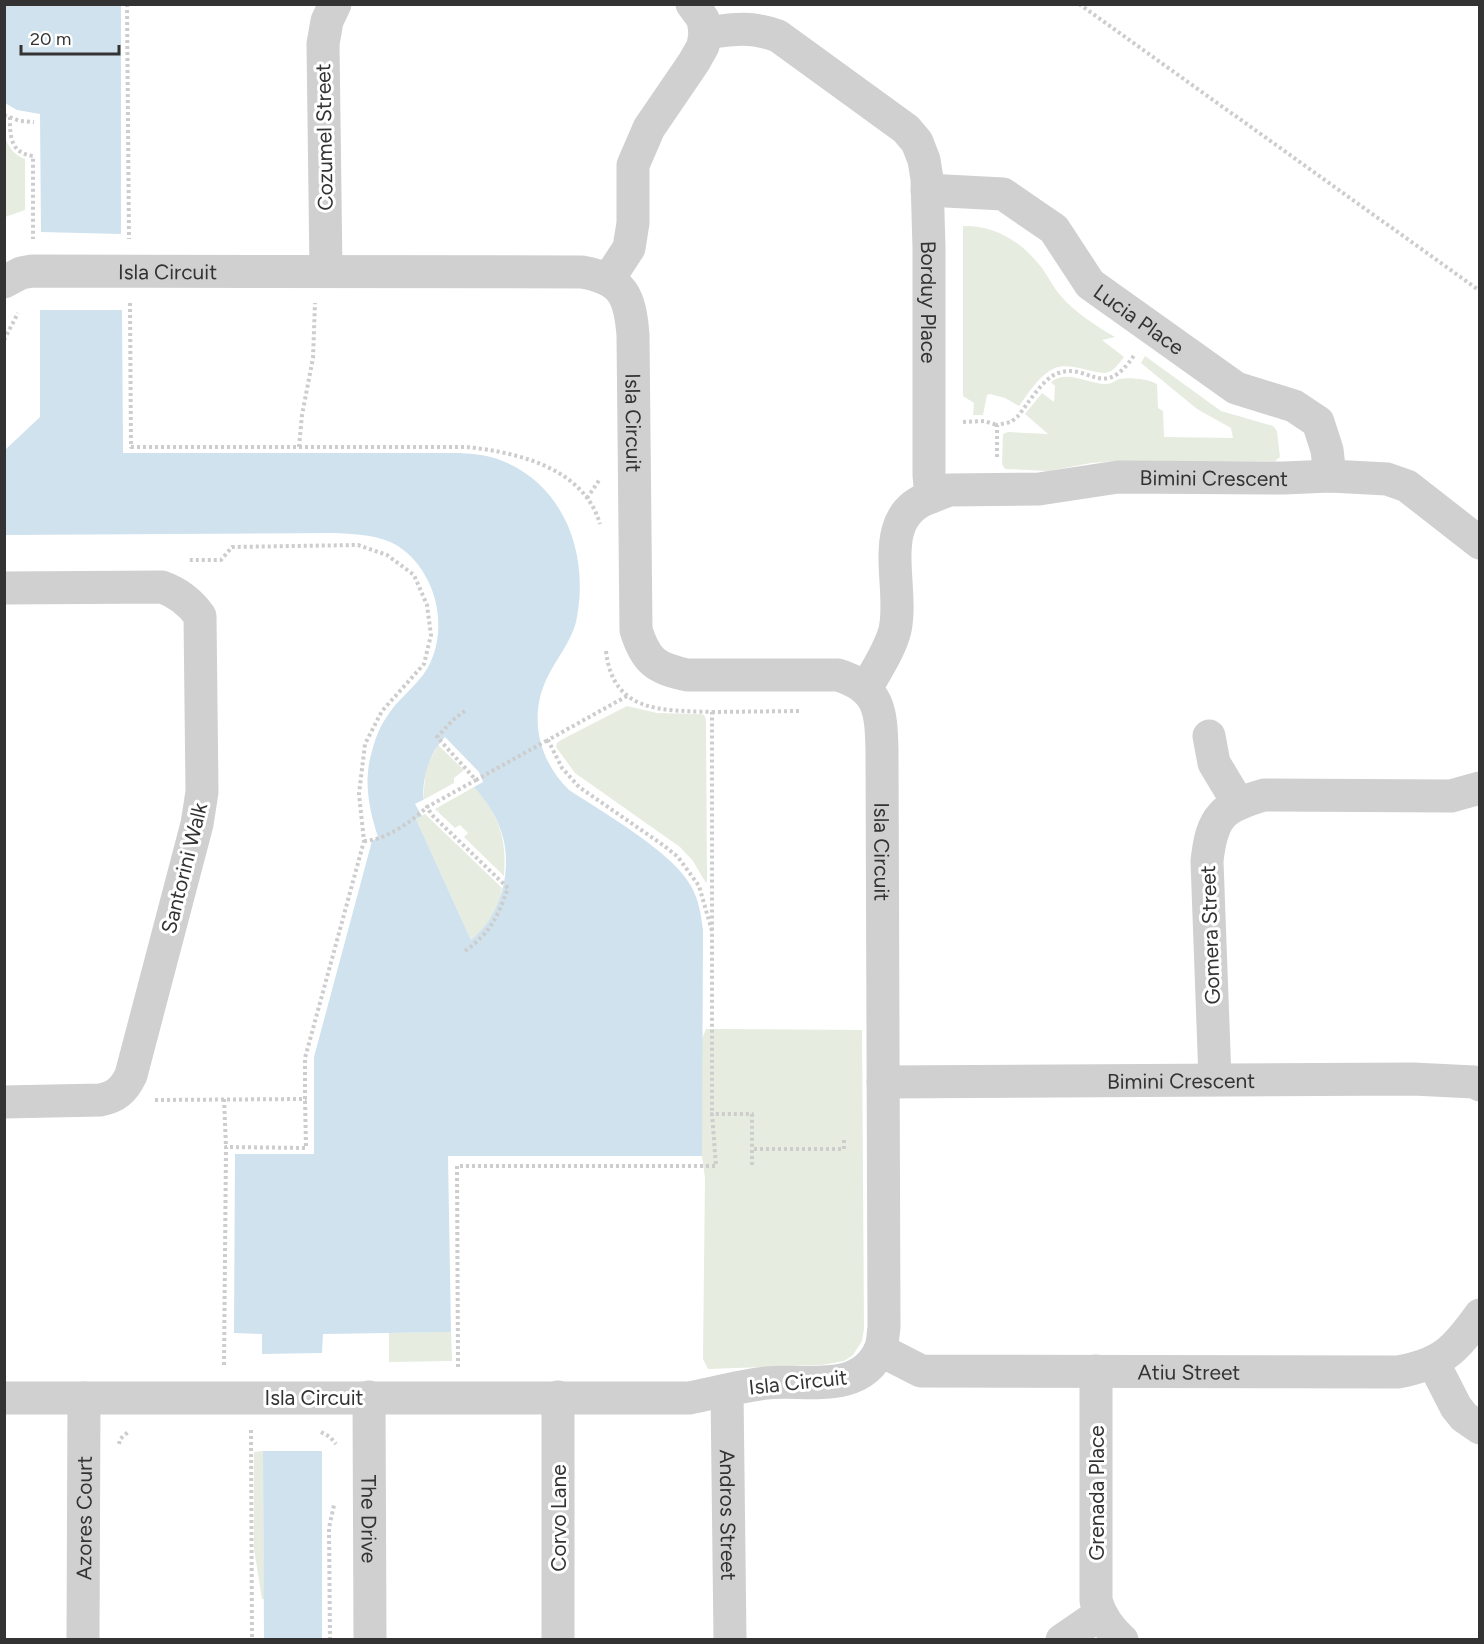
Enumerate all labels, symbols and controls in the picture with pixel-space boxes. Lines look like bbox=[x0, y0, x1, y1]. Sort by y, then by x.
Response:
scale bar bbox=[21, 18, 118, 56]
text: 20 m bbox=[30, 28, 71, 50]
street label: Cozumel Street bbox=[310, 63, 338, 211]
street label: Borduy Place bbox=[916, 240, 942, 364]
street label: Isla Circuit bbox=[118, 259, 217, 284]
street label: Lucia Place bbox=[1089, 278, 1189, 360]
street label: Isla Circuit bbox=[621, 373, 647, 472]
street label: Bimini Crescent bbox=[1140, 465, 1288, 491]
street label: Santorini Walk bbox=[156, 799, 213, 936]
street label: Isla Circuit bbox=[870, 802, 895, 901]
street label: Gomera Street bbox=[1195, 865, 1225, 1005]
street label: Bimini Crescent bbox=[1107, 1067, 1255, 1093]
street label: Atiu Street bbox=[1138, 1359, 1240, 1384]
street label: Isla Circuit bbox=[747, 1364, 849, 1400]
street label: Isla Circuit bbox=[265, 1385, 364, 1410]
street label: Grenada Place bbox=[1084, 1425, 1109, 1561]
street label: Andros Street bbox=[715, 1449, 742, 1581]
street label: Azores Court bbox=[71, 1456, 96, 1580]
street label: Corvo Lane bbox=[546, 1464, 571, 1572]
street label: The Drive bbox=[357, 1475, 382, 1563]

